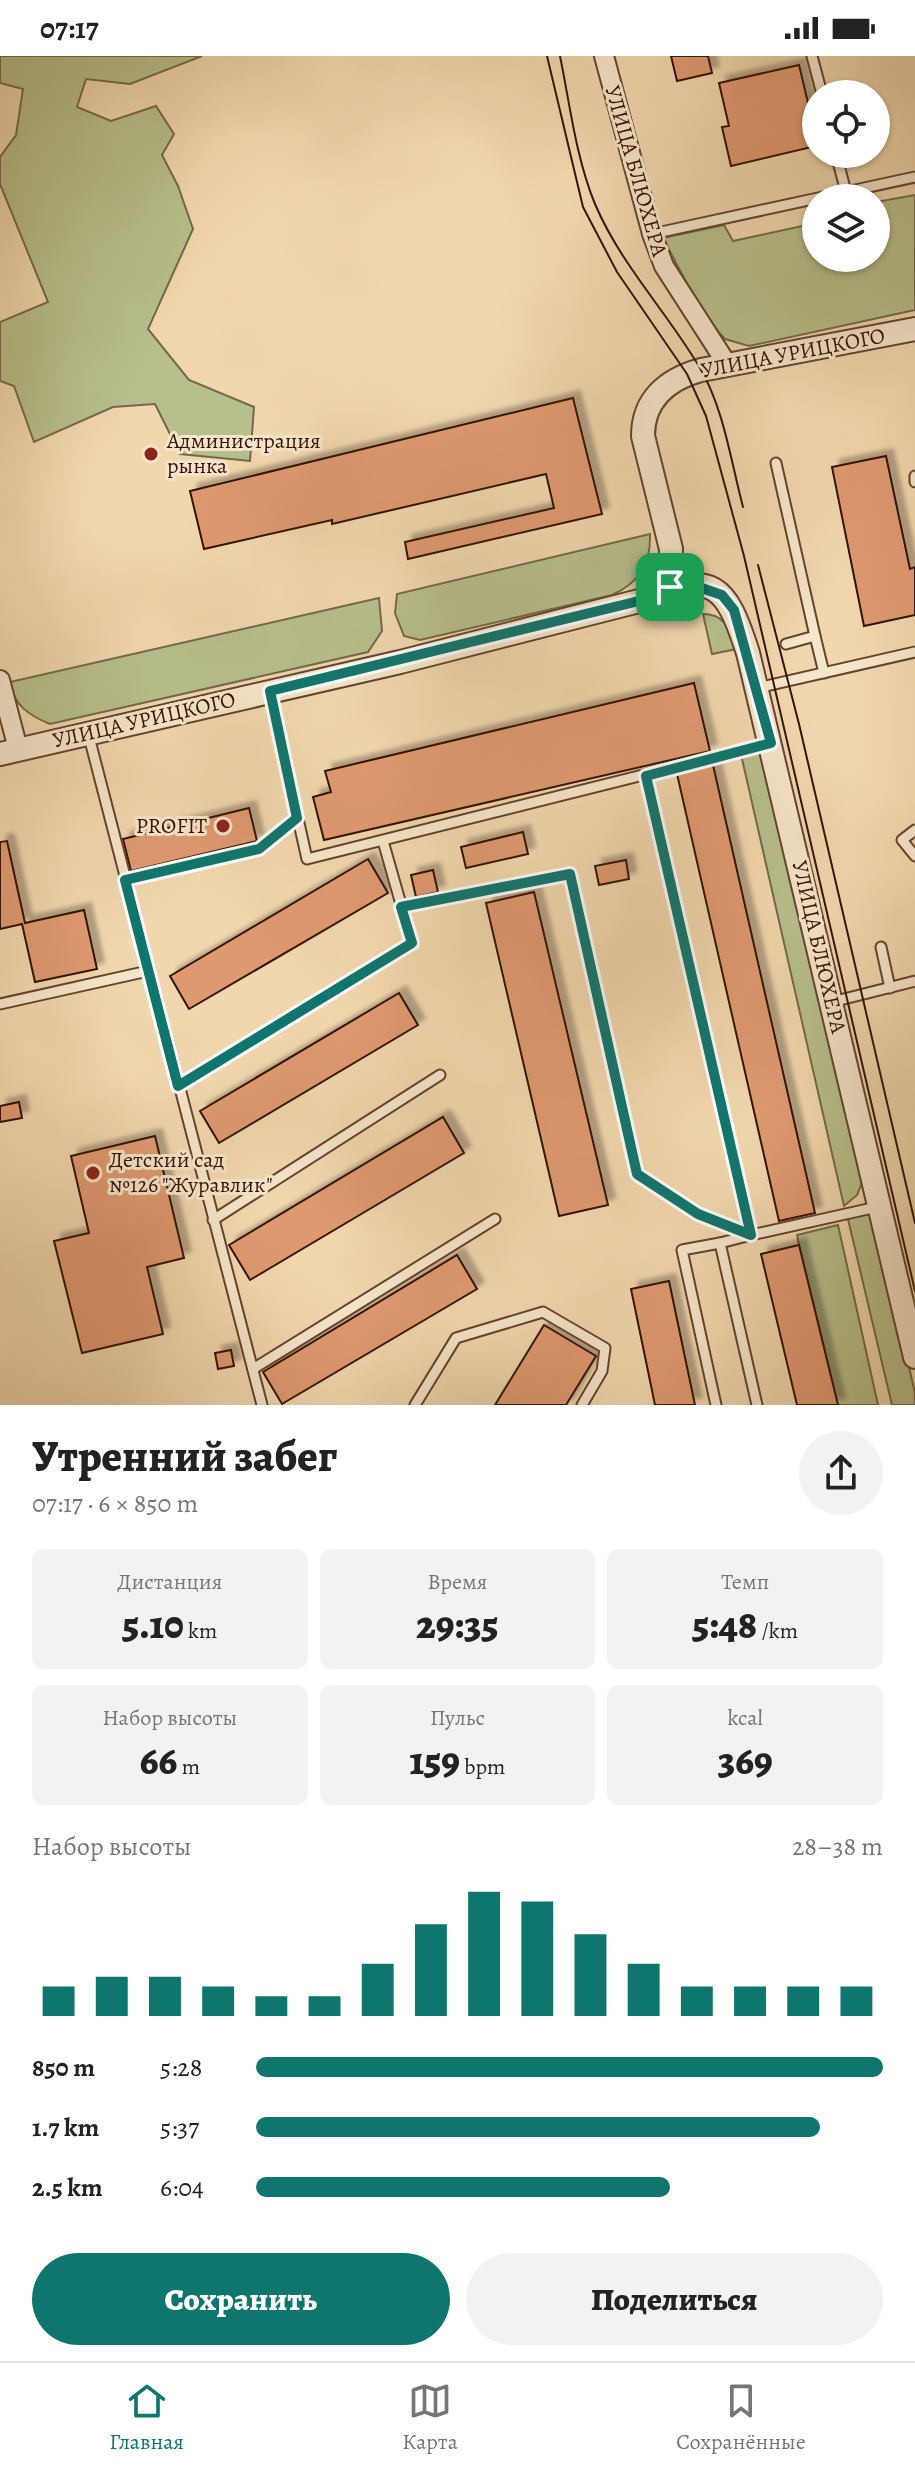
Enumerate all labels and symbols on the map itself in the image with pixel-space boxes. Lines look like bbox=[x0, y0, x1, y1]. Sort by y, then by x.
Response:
street label: УЛИЦА БЛЮХЕРА bbox=[597, 82, 675, 261]
street label: УЛИЦА УРИЦКОГО bbox=[698, 320, 888, 386]
place label: Администрация рынка bbox=[166, 426, 321, 481]
marker: Администрация рынка bbox=[142, 445, 160, 463]
pin bbox=[636, 553, 704, 621]
street label: УЛИЦА УРИЦКОГО bbox=[50, 684, 238, 756]
place label: PROFIT bbox=[136, 811, 207, 841]
marker: PROFIT bbox=[214, 817, 232, 835]
street label: УЛИЦА БЛЮХЕРА bbox=[785, 858, 854, 1037]
place label: Детский сад №126 "Журавлик" bbox=[109, 1145, 273, 1200]
marker: Детский сад №126 "Журавлик" bbox=[84, 1164, 102, 1182]

